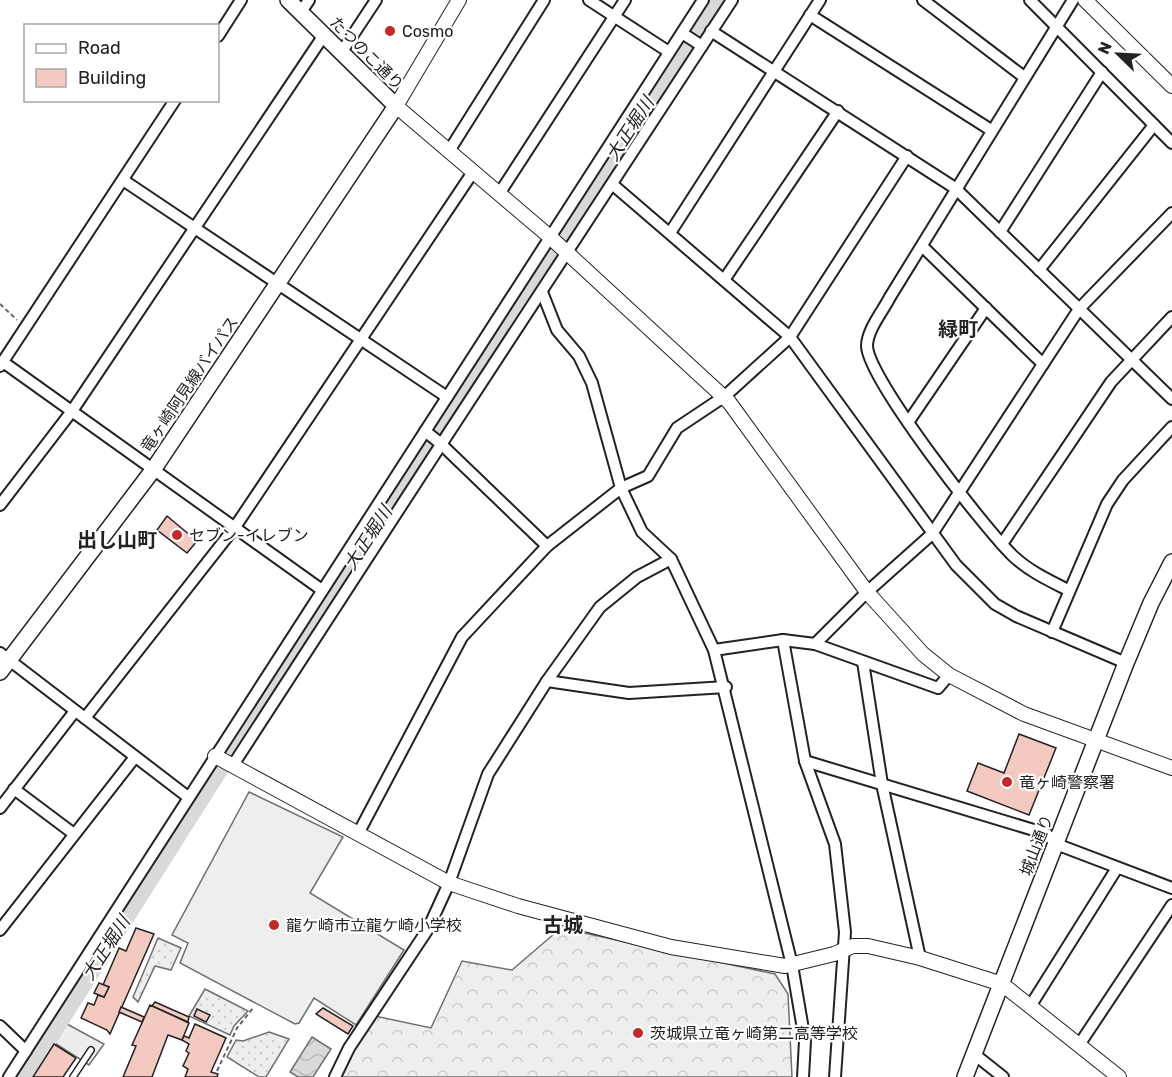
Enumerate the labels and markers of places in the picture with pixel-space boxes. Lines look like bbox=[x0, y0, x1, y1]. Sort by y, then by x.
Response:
place label: Cosmo bbox=[402, 22, 453, 41]
marker: Cosmo bbox=[383, 24, 397, 38]
place label: セブン-イレブン bbox=[189, 526, 309, 545]
marker: セブン-イレブン bbox=[170, 528, 184, 542]
place label: 竜ヶ崎警察署 bbox=[1019, 773, 1115, 792]
marker: 竜ヶ崎警察署 bbox=[1000, 775, 1014, 789]
place label: 龍ケ崎市立龍ケ崎小学校 bbox=[286, 916, 462, 935]
marker: 龍ケ崎市立龍ケ崎小学校 bbox=[267, 918, 281, 932]
place label: 茨城県立竜ヶ崎第二高等学校 bbox=[650, 1024, 858, 1043]
marker: 茨城県立竜ヶ崎第二高等学校 bbox=[631, 1026, 645, 1040]

